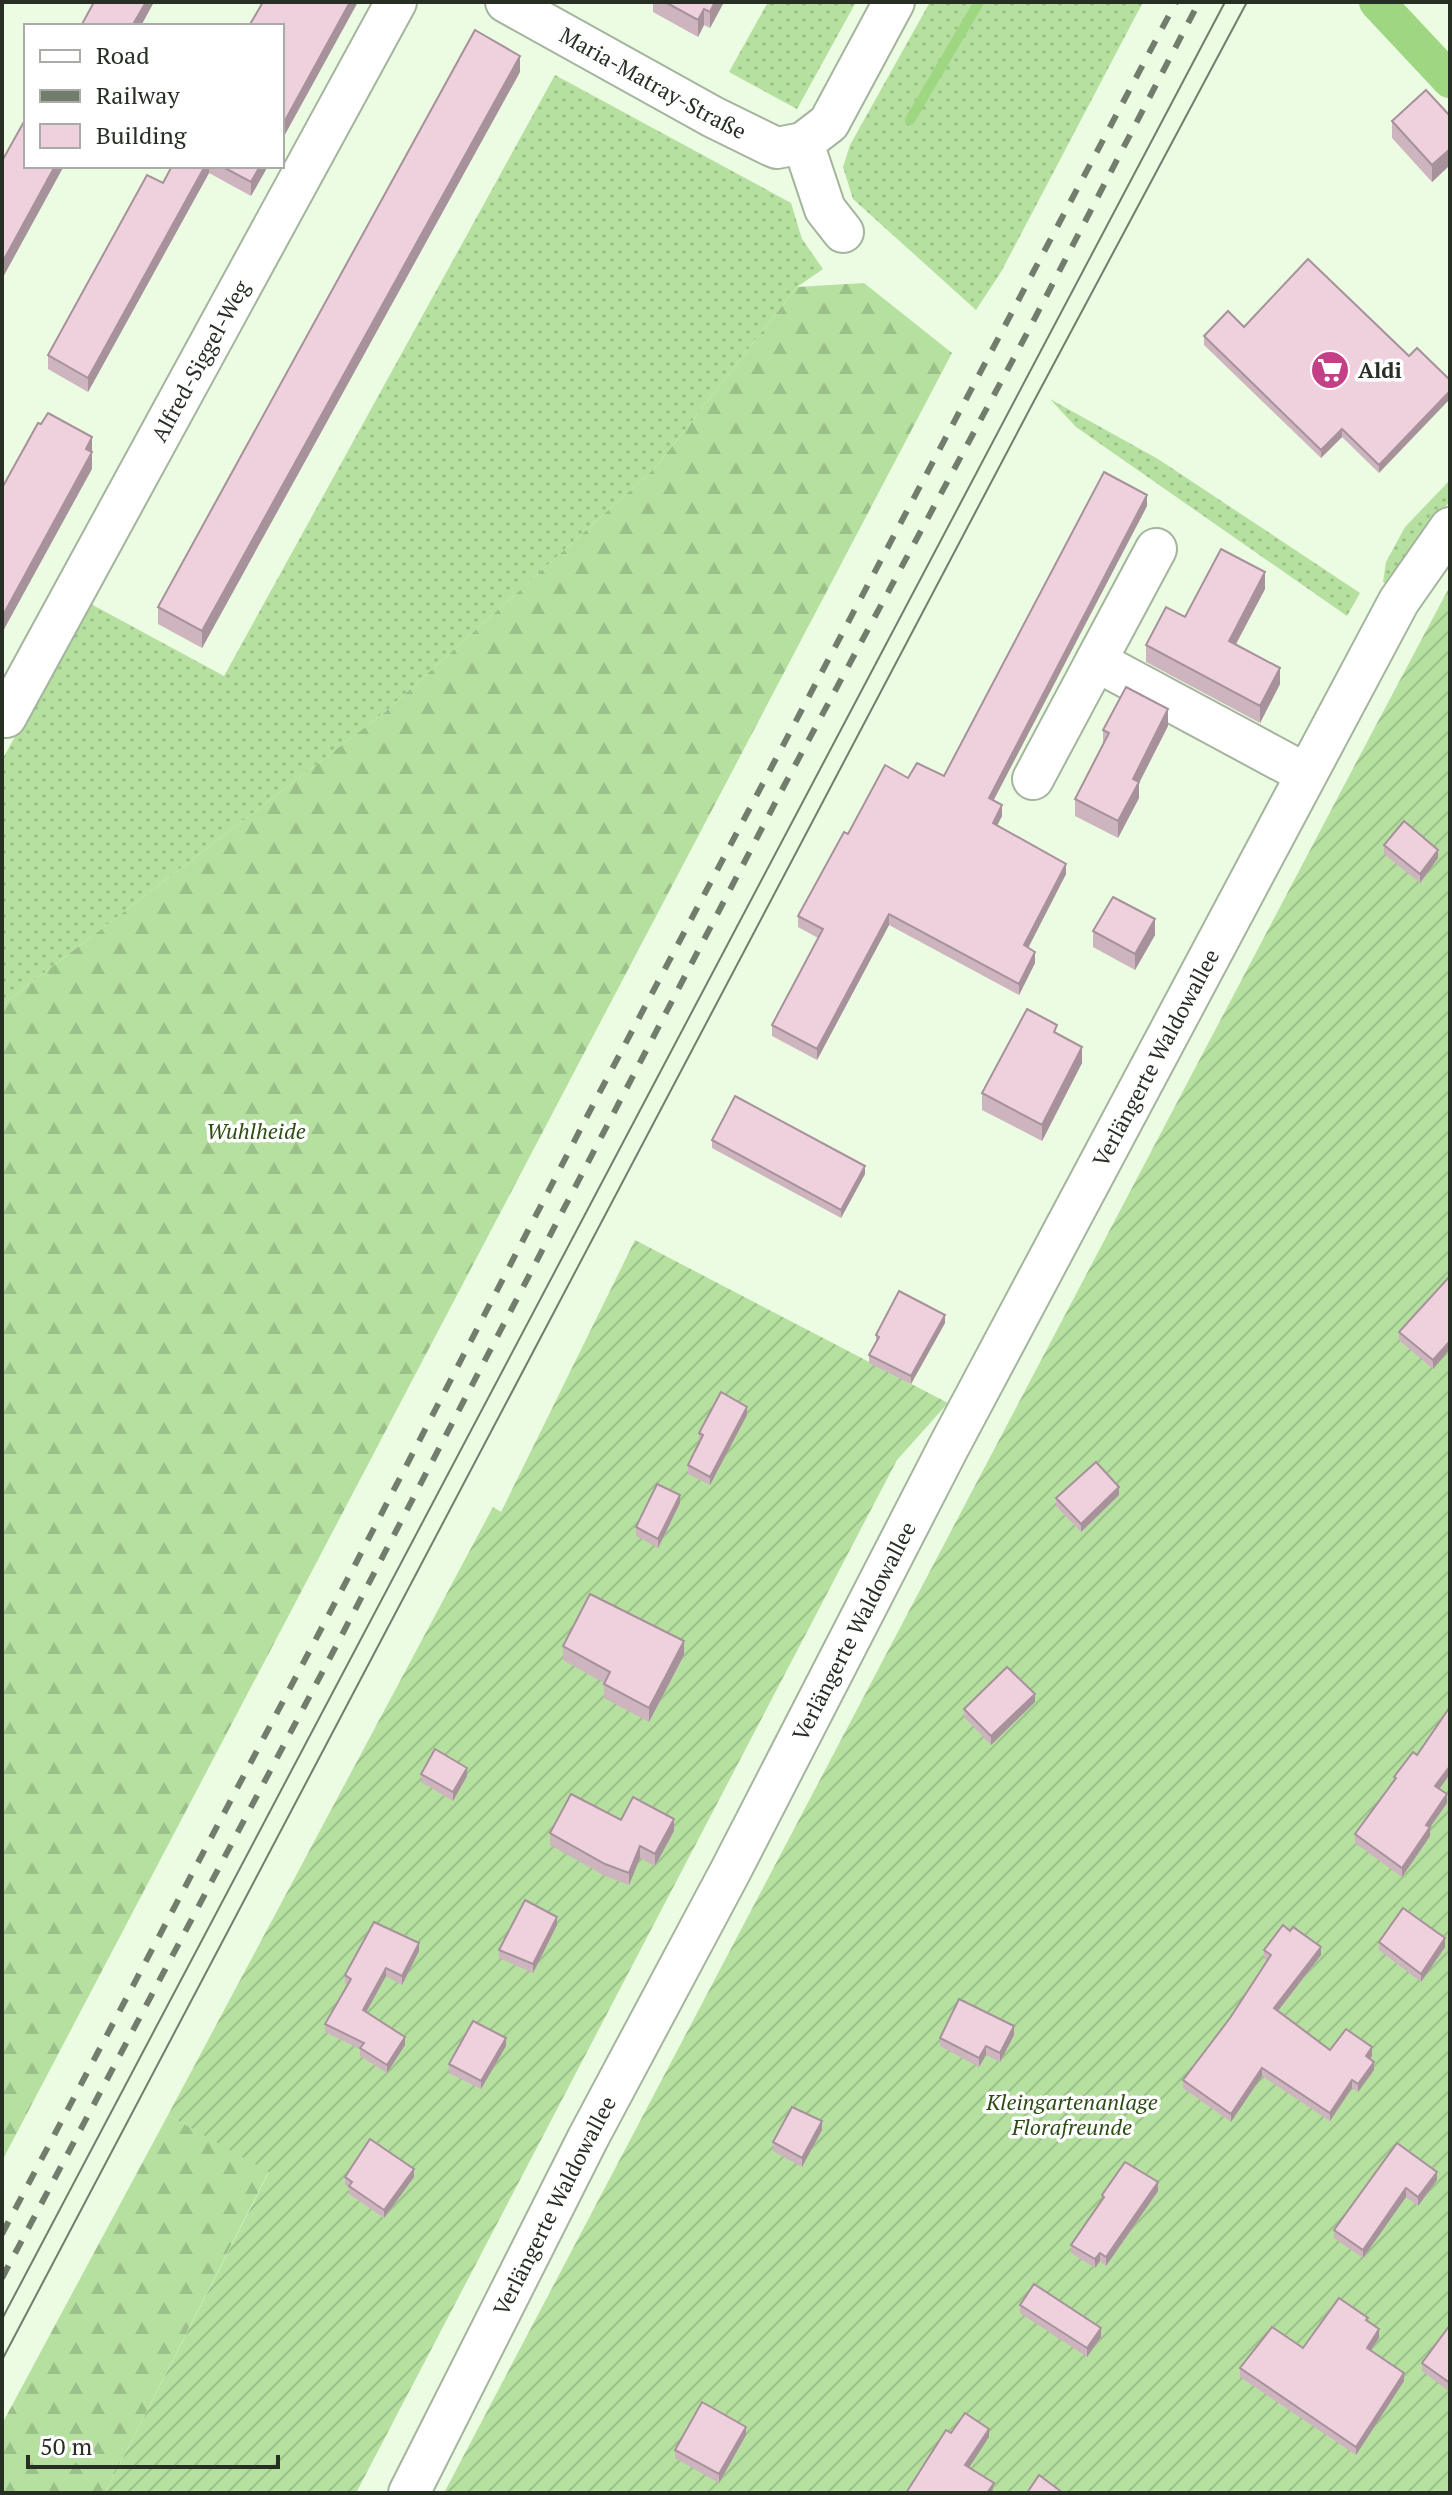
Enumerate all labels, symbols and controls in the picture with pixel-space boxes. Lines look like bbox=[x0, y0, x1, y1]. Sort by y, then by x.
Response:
street label: Maria-Matray-Straße bbox=[555, 20, 751, 145]
legend bbox=[24, 24, 284, 168]
text: Road bbox=[96, 39, 150, 71]
text: Railway bbox=[96, 79, 180, 111]
text: Building bbox=[96, 119, 187, 151]
street label: Alfred-Siggel-Weg bbox=[144, 275, 256, 447]
supermarket icon: Aldi bbox=[1309, 349, 1351, 391]
place label: Aldi bbox=[1358, 355, 1402, 384]
street label: Verlängerte Waldowallee bbox=[1086, 944, 1225, 1171]
park label: Wuhlheide bbox=[206, 1116, 306, 1145]
street label: Verlängerte Waldowallee bbox=[785, 1516, 922, 1745]
park label: Kleingartenanlage Florafreunde bbox=[985, 2087, 1158, 2141]
street label: Verlängerte Waldowallee bbox=[486, 2091, 622, 2320]
scale bar bbox=[28, 2419, 278, 2469]
text: 50 m bbox=[40, 2430, 92, 2462]

